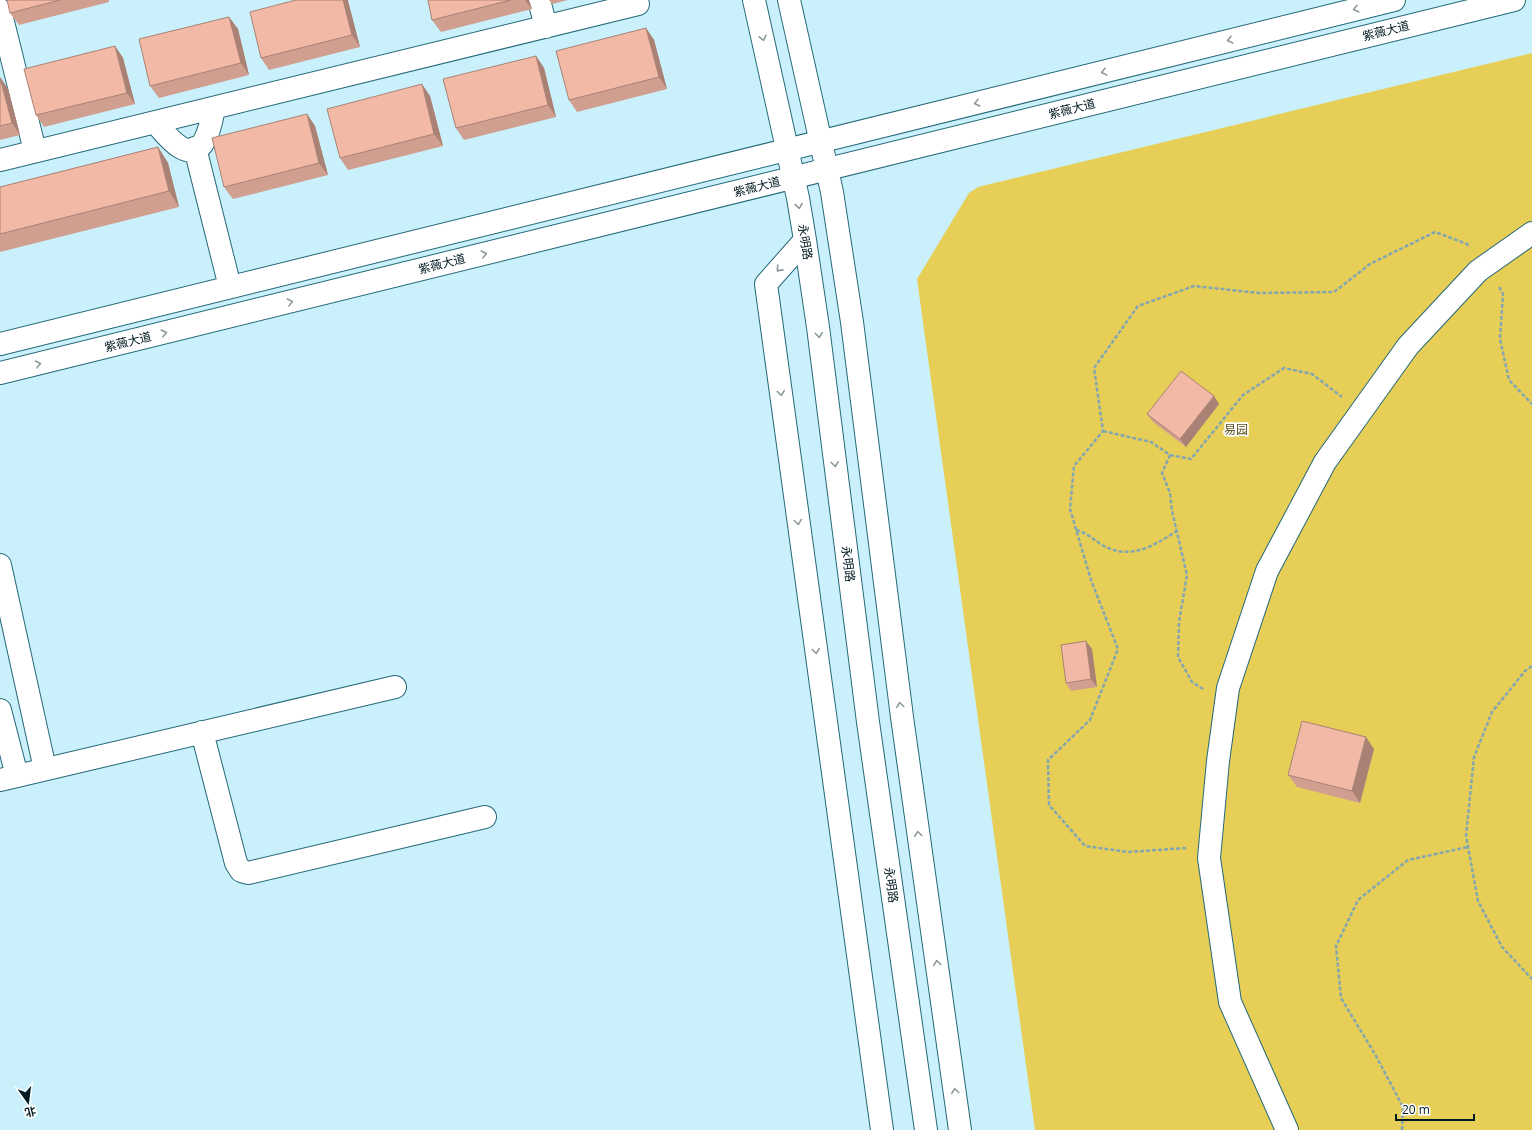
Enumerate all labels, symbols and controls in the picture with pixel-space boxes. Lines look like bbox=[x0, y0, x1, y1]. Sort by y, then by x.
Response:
one-way arrow bbox=[1353, 5, 1359, 13]
street label: 紫薇大道 bbox=[1361, 16, 1411, 45]
one-way arrow bbox=[759, 35, 767, 41]
one-way arrow bbox=[1227, 36, 1233, 44]
one-way arrow bbox=[1100, 67, 1107, 75]
street label: 紫薇大道 bbox=[1047, 94, 1097, 123]
one-way arrow bbox=[974, 98, 981, 106]
street label: 紫薇大道 bbox=[732, 172, 782, 201]
one-way arrow bbox=[795, 203, 803, 209]
street label: 永明路 bbox=[794, 223, 817, 261]
street label: 紫薇大道 bbox=[417, 249, 467, 278]
one-way arrow bbox=[481, 250, 488, 258]
one-way arrow bbox=[776, 264, 783, 272]
one-way arrow bbox=[287, 298, 294, 306]
street label: 紫薇大道 bbox=[103, 327, 153, 356]
one-way arrow bbox=[161, 329, 167, 337]
one-way arrow bbox=[814, 332, 823, 338]
one-way arrow bbox=[34, 360, 41, 369]
one-way arrow bbox=[776, 390, 785, 396]
park label: 易园 bbox=[1224, 421, 1248, 438]
one-way arrow bbox=[830, 461, 839, 467]
one-way arrow bbox=[794, 519, 803, 525]
street label: 永明路 bbox=[838, 545, 859, 583]
one-way arrow bbox=[811, 648, 820, 654]
one-way arrow bbox=[896, 702, 905, 708]
one-way arrow bbox=[914, 831, 923, 837]
street label: 永明路 bbox=[881, 866, 902, 904]
one-way arrow bbox=[933, 960, 942, 966]
north arrow bbox=[8, 1082, 48, 1122]
one-way arrow bbox=[951, 1088, 960, 1094]
scale bar bbox=[1396, 1096, 1474, 1122]
text: 20 m bbox=[1402, 1101, 1430, 1118]
text: 北 bbox=[23, 1104, 38, 1121]

